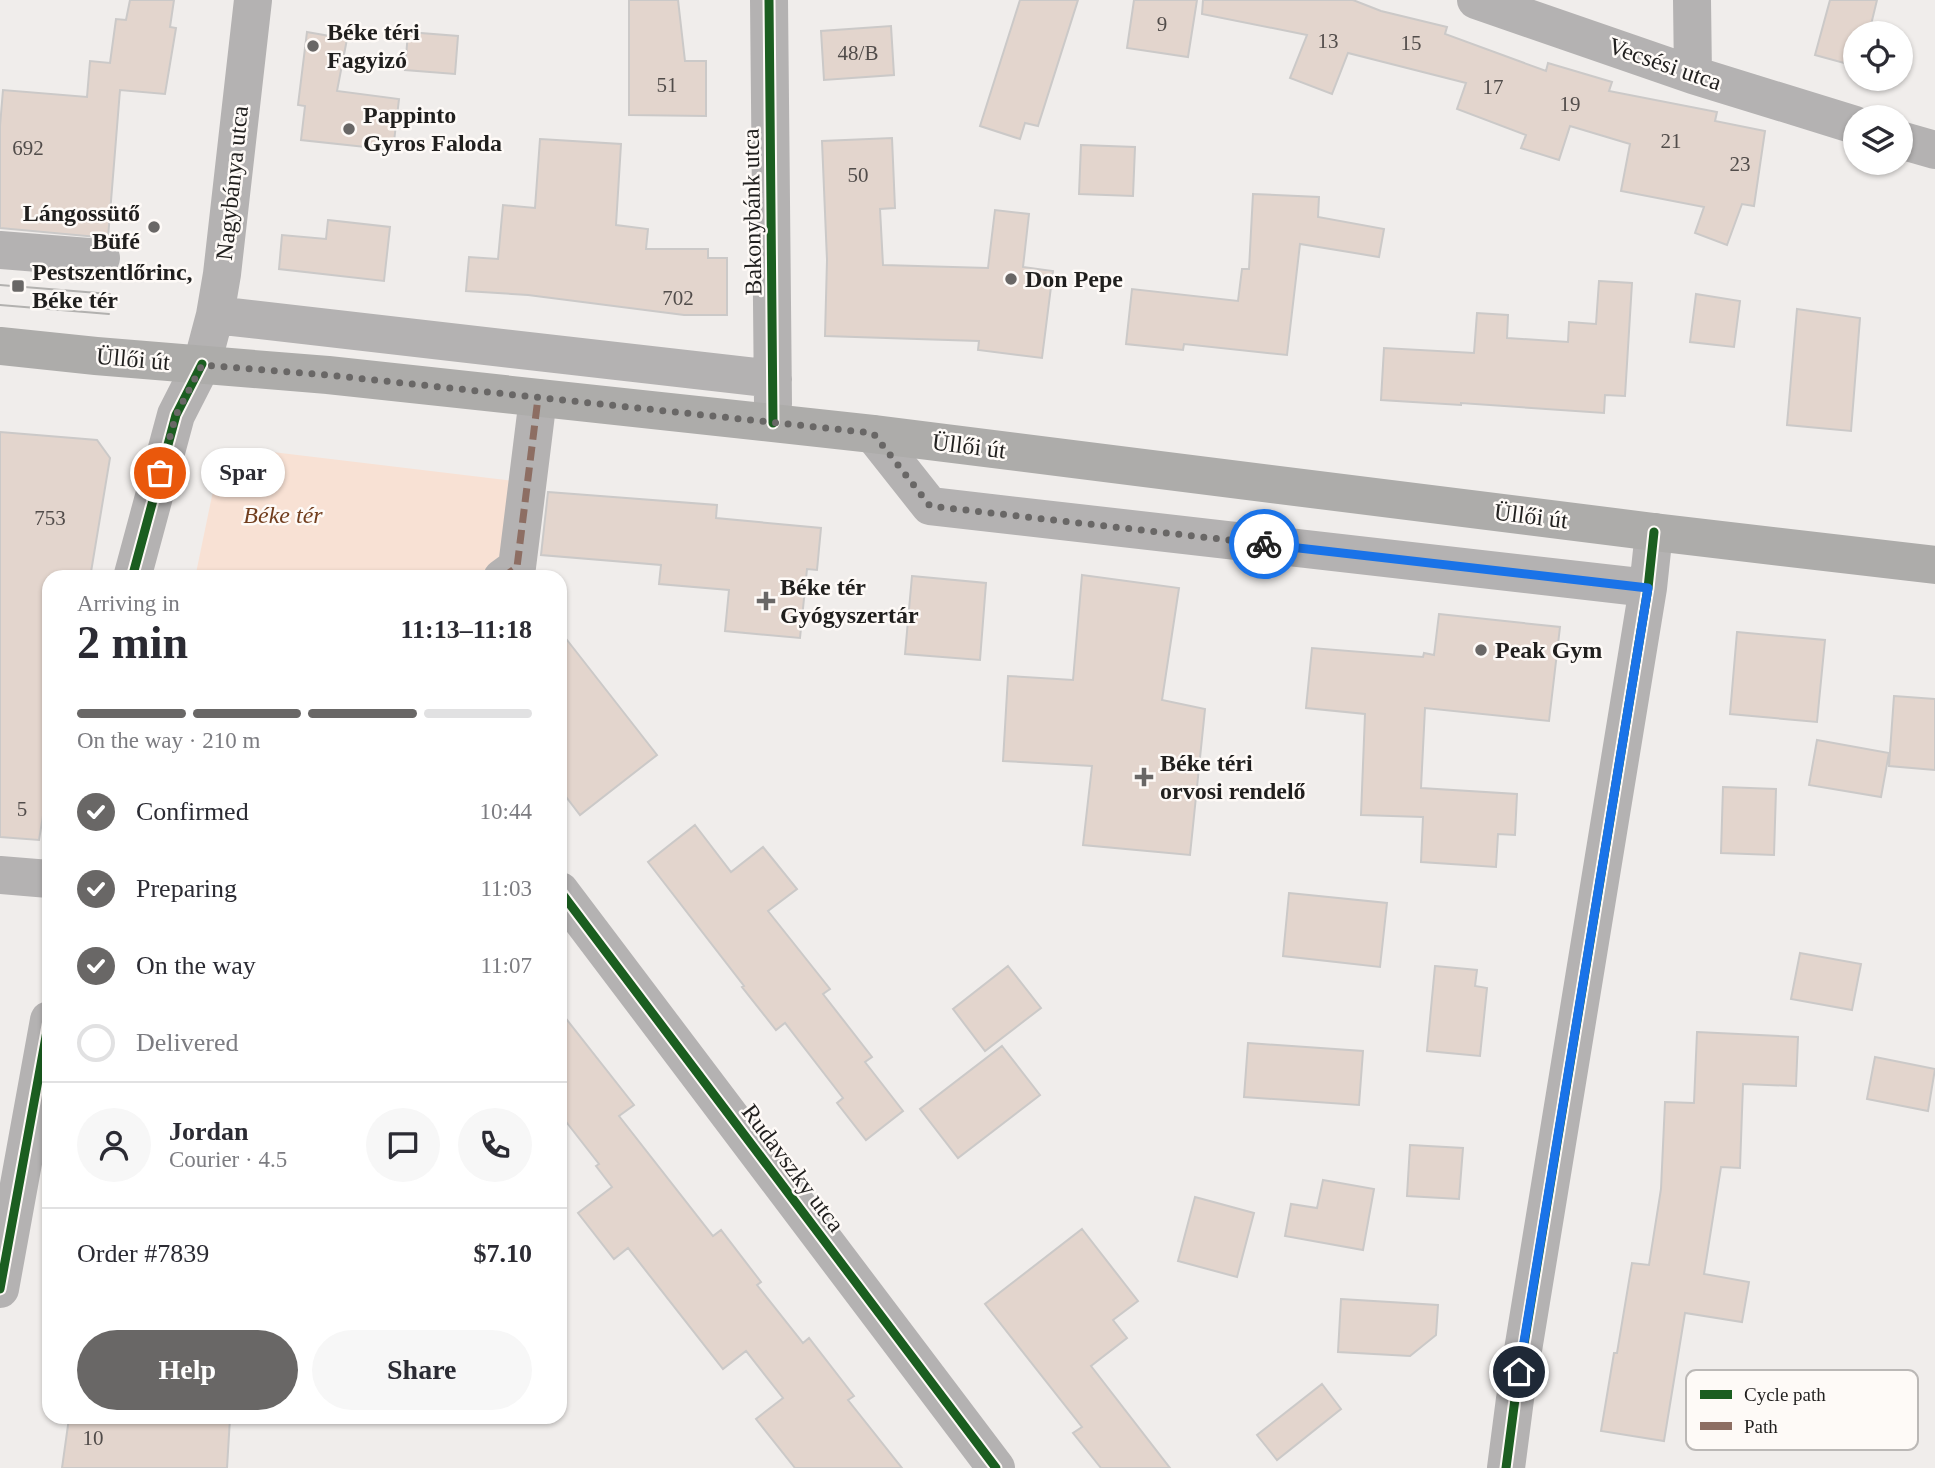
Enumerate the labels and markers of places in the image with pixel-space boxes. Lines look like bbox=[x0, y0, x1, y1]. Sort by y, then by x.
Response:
place label: Béke téri Fagyizó bbox=[327, 19, 420, 73]
marker: Béke téri Fagyizó bbox=[305, 38, 321, 54]
place label: Pappinto Gyros Faloda bbox=[363, 102, 502, 156]
marker: Pappinto Gyros Faloda bbox=[341, 121, 357, 137]
place label: Lángossütő Büfé bbox=[23, 200, 140, 254]
marker: Lángossütő Büfé bbox=[146, 219, 162, 235]
place label: Pestszentlőrinc, Béke tér bbox=[32, 259, 193, 313]
place label: Don Pepe bbox=[1025, 266, 1123, 292]
marker: Don Pepe bbox=[1003, 271, 1019, 287]
marker: Pestszentlőrinc, Béke tér bbox=[10, 278, 26, 294]
pin bbox=[130, 443, 190, 503]
callout: Spar bbox=[202, 448, 286, 498]
place label: Béke tér Gyógyszertár bbox=[780, 574, 919, 628]
marker: Béke tér Gyógyszertár bbox=[758, 593, 774, 609]
place label: Peak Gym bbox=[1495, 637, 1602, 663]
marker: Peak Gym bbox=[1473, 642, 1489, 658]
place label: Béke téri orvosi rendelő bbox=[1160, 750, 1306, 804]
marker: Béke téri orvosi rendelő bbox=[1134, 767, 1154, 787]
pin bbox=[1489, 1342, 1549, 1402]

